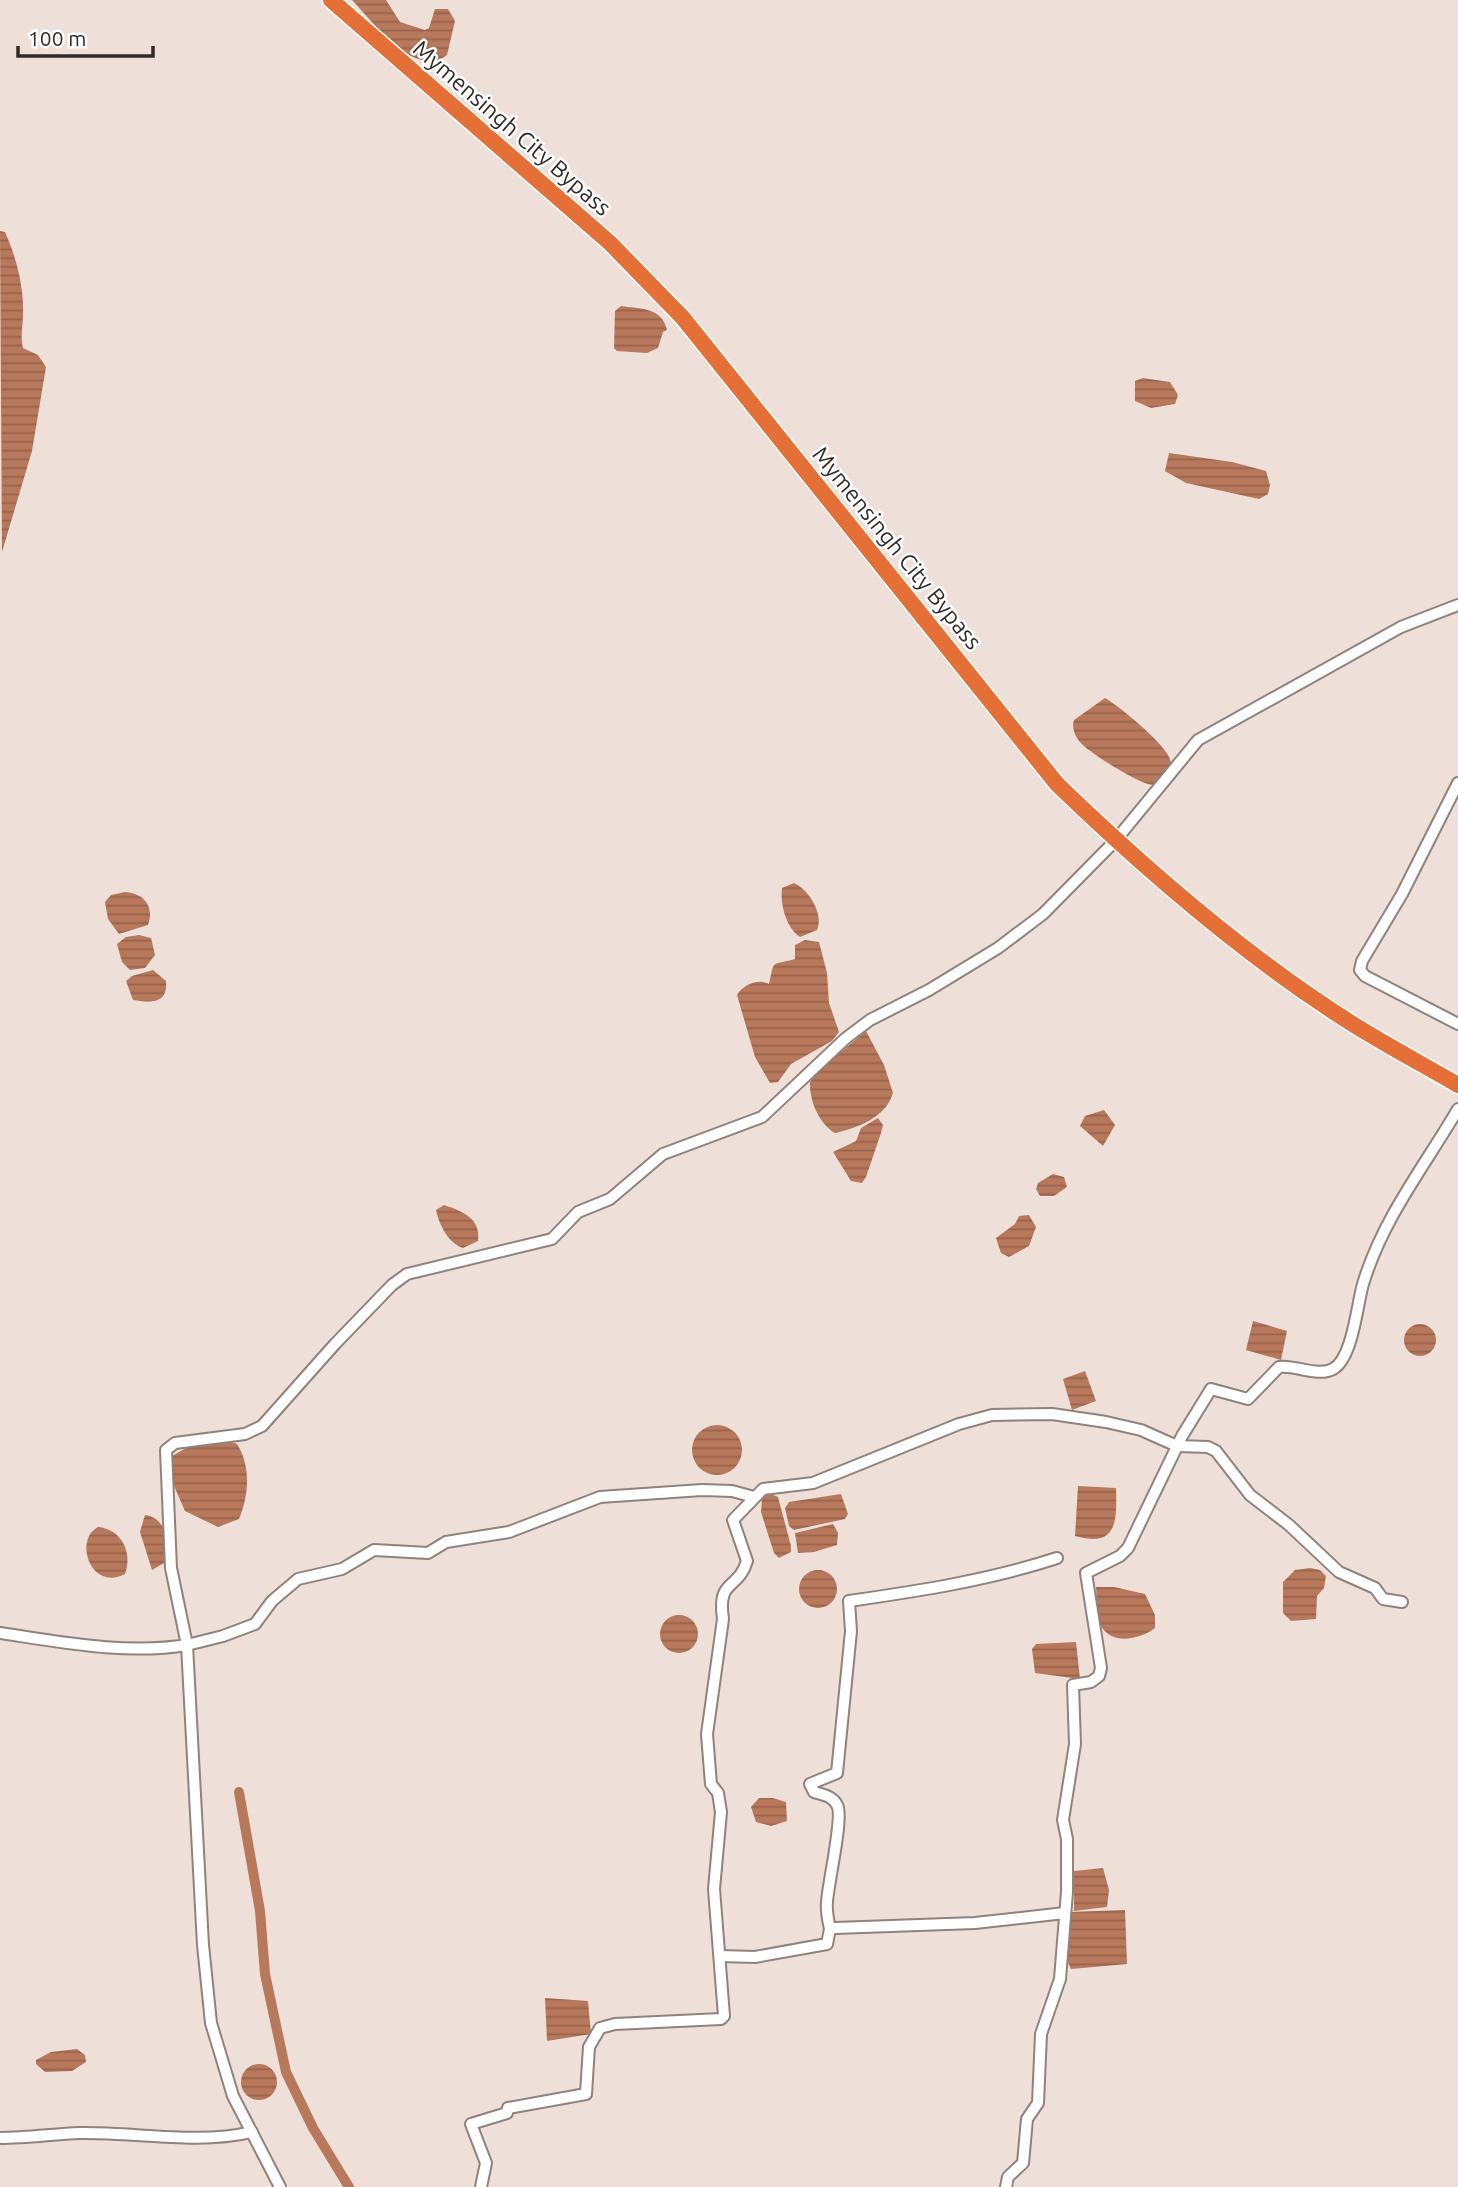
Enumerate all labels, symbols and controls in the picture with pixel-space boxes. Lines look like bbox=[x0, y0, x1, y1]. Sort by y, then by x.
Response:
scale bar bbox=[18, 14, 152, 58]
text: 100 m bbox=[28, 26, 86, 50]
street label: Mymensingh City Bypass bbox=[409, 35, 616, 220]
street label: Mymensingh City Bypass bbox=[808, 441, 987, 654]

